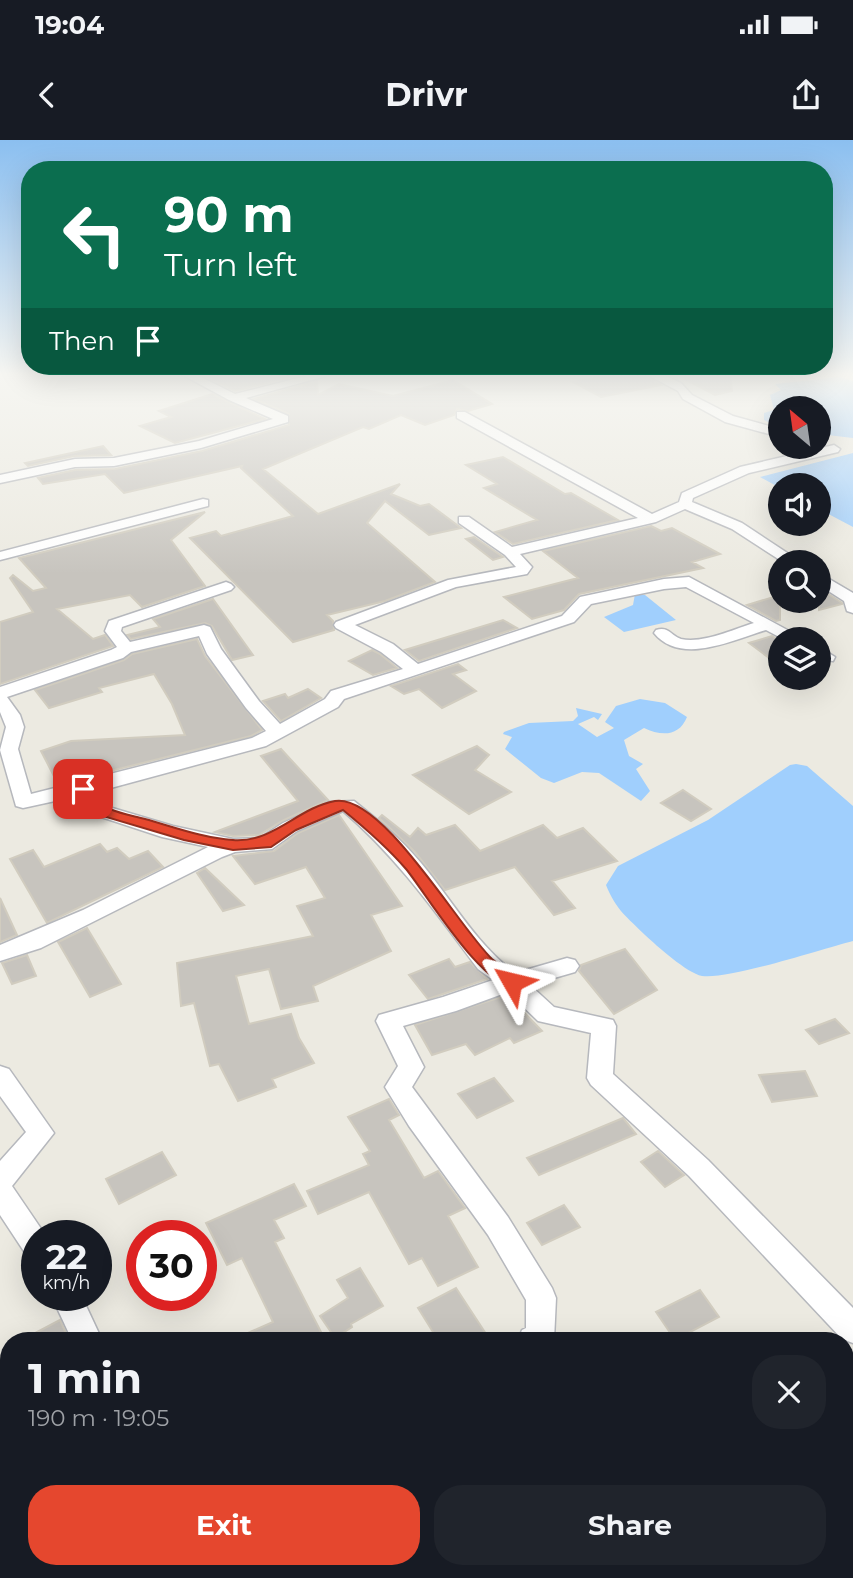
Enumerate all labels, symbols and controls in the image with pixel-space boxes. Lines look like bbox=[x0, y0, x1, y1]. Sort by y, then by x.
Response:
text: 19:04 bbox=[35, 9, 104, 41]
text: Drivr bbox=[385, 75, 468, 114]
icon: back bbox=[28, 76, 66, 114]
icon: share bbox=[787, 76, 825, 114]
text: 90 m bbox=[164, 185, 294, 244]
icon: left bbox=[49, 189, 140, 280]
text: Turn left bbox=[164, 245, 298, 284]
icon: arrive bbox=[129, 322, 167, 360]
text: Then bbox=[49, 325, 115, 357]
north arrow bbox=[768, 396, 831, 458]
map controls bbox=[768, 396, 831, 690]
button: sound bbox=[768, 473, 831, 536]
button: search bbox=[768, 550, 831, 613]
button: layers bbox=[768, 627, 831, 690]
pin bbox=[53, 759, 113, 819]
icon: arrive bbox=[64, 770, 102, 808]
position arrow bbox=[475, 945, 549, 1019]
speed limit sign: 30 bbox=[126, 1220, 217, 1311]
text: 22 bbox=[46, 1235, 87, 1278]
text: km/h bbox=[42, 1272, 91, 1294]
text: 1 min bbox=[28, 1352, 142, 1404]
button: close bbox=[752, 1355, 826, 1429]
text: 190 m · 19:05 bbox=[28, 1404, 169, 1432]
button: Exit bbox=[28, 1485, 420, 1565]
button: Share bbox=[434, 1485, 826, 1565]

